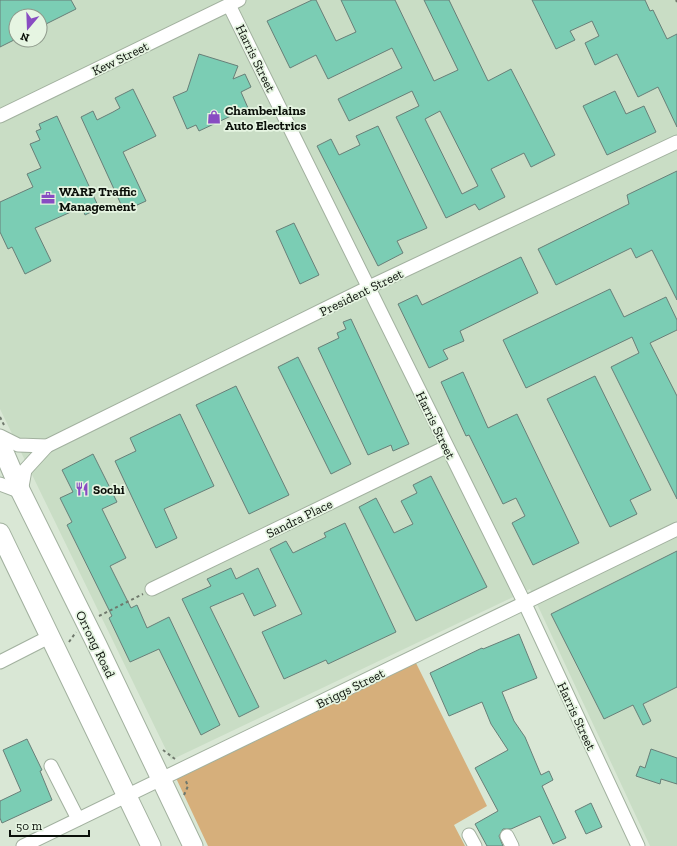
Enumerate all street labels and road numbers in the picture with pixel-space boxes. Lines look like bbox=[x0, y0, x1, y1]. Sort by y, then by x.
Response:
street label: Harris Street bbox=[233, 22, 278, 95]
street label: Kew Street bbox=[90, 38, 151, 79]
street label: President Street bbox=[317, 266, 406, 319]
street label: Harris Street bbox=[413, 389, 458, 462]
street label: Sandra Place bbox=[264, 496, 335, 541]
street label: Orrong Road bbox=[73, 608, 118, 680]
street label: Briggs Street bbox=[314, 665, 387, 711]
street label: Harris Street bbox=[554, 680, 599, 753]

